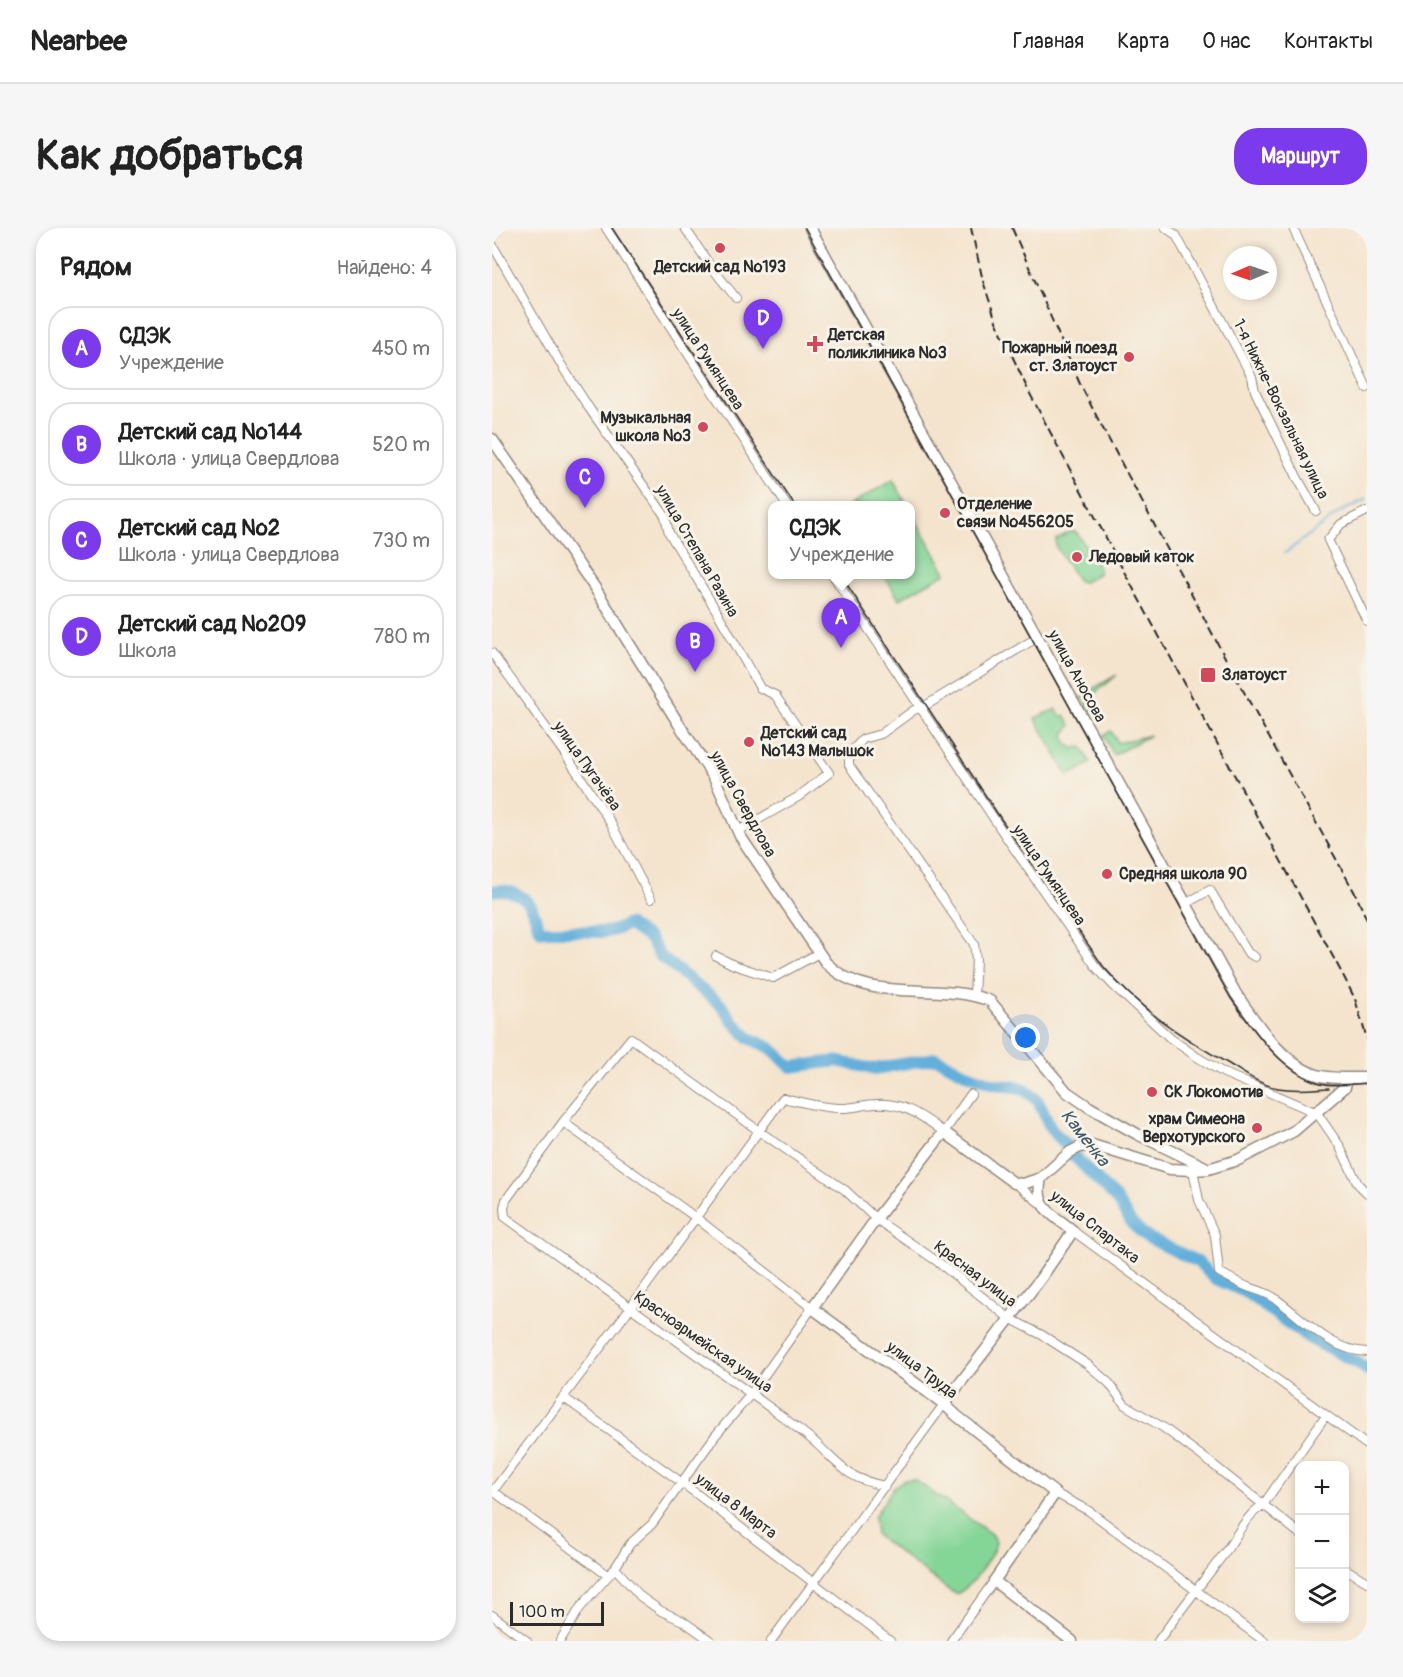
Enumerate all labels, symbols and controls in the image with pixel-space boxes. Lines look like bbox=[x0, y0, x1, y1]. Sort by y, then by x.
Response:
text: Nearbee bbox=[30, 24, 127, 59]
text: Главная bbox=[1013, 28, 1084, 55]
text: Карта bbox=[1117, 28, 1169, 55]
text: О нас bbox=[1202, 28, 1251, 55]
text: Контакты bbox=[1284, 28, 1373, 55]
button: Маршрут bbox=[1234, 128, 1367, 185]
text: Как добраться bbox=[36, 130, 303, 182]
marker: Детский сад №193 bbox=[713, 241, 727, 255]
north arrow bbox=[1223, 246, 1277, 300]
text: Рядом bbox=[60, 251, 132, 283]
text: Найдено: 4 bbox=[337, 255, 432, 280]
place label: Детский сад №193 bbox=[653, 257, 786, 277]
pin: D bbox=[744, 300, 782, 349]
street label: улица Румянцева bbox=[667, 303, 748, 414]
street label: 1-я Нижне-Вокзальная улица bbox=[1229, 316, 1333, 502]
text: СДЭК bbox=[119, 322, 172, 350]
place label: Детская поликлиника №3 bbox=[827, 325, 947, 363]
marker: Детская поликлиника №3 bbox=[806, 335, 824, 353]
text: A bbox=[75, 336, 88, 361]
text: 450 m bbox=[372, 336, 430, 361]
place label: Пожарный поезд ст. Златоуст bbox=[1002, 338, 1118, 376]
text: Учреждение bbox=[119, 350, 224, 375]
marker: Пожарный поезд ст. Златоуст bbox=[1122, 350, 1136, 364]
place label: Музыкальная школа №3 bbox=[600, 408, 691, 446]
text: Детский сад №144 bbox=[119, 418, 302, 446]
marker: Музыкальная школа №3 bbox=[696, 420, 710, 434]
text: B bbox=[76, 432, 87, 457]
text: 520 m bbox=[372, 432, 430, 457]
text: Школа · улица Свердлова bbox=[119, 446, 339, 471]
pin: C bbox=[566, 458, 604, 508]
street label: улица Степана Разина bbox=[651, 481, 743, 621]
place label: Отделение связи №456205 bbox=[956, 494, 1074, 532]
popup bbox=[768, 501, 915, 579]
marker: Отделение связи №456205 bbox=[938, 506, 952, 520]
text: Детский сад №2 bbox=[119, 514, 280, 542]
text: СДЭК bbox=[789, 514, 842, 542]
text: C bbox=[75, 528, 88, 553]
text: 730 m bbox=[373, 528, 430, 553]
text: Школа · улица Свердлова bbox=[119, 542, 339, 567]
text: Учреждение bbox=[789, 542, 894, 567]
place label: Ледовый каток bbox=[1088, 547, 1195, 567]
marker: Ледовый каток bbox=[1070, 550, 1084, 564]
pin: A bbox=[822, 598, 860, 648]
text: Детский сад №209 bbox=[119, 610, 306, 638]
pin: B bbox=[676, 622, 714, 672]
text: D bbox=[75, 624, 88, 649]
text: 780 m bbox=[374, 624, 430, 649]
street label: улица Аносова bbox=[1043, 626, 1111, 726]
text: Школа bbox=[119, 638, 176, 663]
place label: Златоуст bbox=[1222, 665, 1288, 685]
marker: Златоуст bbox=[1199, 666, 1217, 684]
street label: улица Пугачёва bbox=[548, 717, 625, 815]
place label: Детский сад №143 Малышок bbox=[760, 723, 874, 761]
marker: Детский сад №143 Малышок bbox=[742, 735, 756, 749]
street label: улица Свердлова bbox=[705, 746, 780, 861]
street label: улица Румянцева bbox=[1007, 820, 1090, 929]
place label: Средняя школа 90 bbox=[1119, 864, 1247, 884]
marker: Средняя школа 90 bbox=[1100, 867, 1114, 881]
your location bbox=[1011, 1023, 1040, 1052]
place label: СК Локомотив bbox=[1164, 1082, 1264, 1102]
marker: СК Локомотив bbox=[1145, 1085, 1159, 1099]
water label: Каменка bbox=[1056, 1105, 1115, 1172]
place label: храм Симеона Верхотурского bbox=[1142, 1109, 1246, 1147]
marker: храм Симеона Верхотурского bbox=[1250, 1121, 1264, 1135]
street label: улица Спартака bbox=[1046, 1185, 1144, 1268]
street label: Красная улица bbox=[930, 1236, 1020, 1312]
street label: Красноармейская улица bbox=[630, 1287, 776, 1397]
street label: улица Труда bbox=[882, 1336, 961, 1403]
map controls bbox=[1295, 1461, 1349, 1623]
button: + bbox=[1295, 1461, 1349, 1515]
street label: улица 8 Марта bbox=[691, 1468, 781, 1543]
button: − bbox=[1295, 1515, 1349, 1569]
button: layers bbox=[1295, 1569, 1349, 1623]
scale bar bbox=[510, 1599, 604, 1626]
text: 100 m bbox=[519, 1602, 565, 1622]

